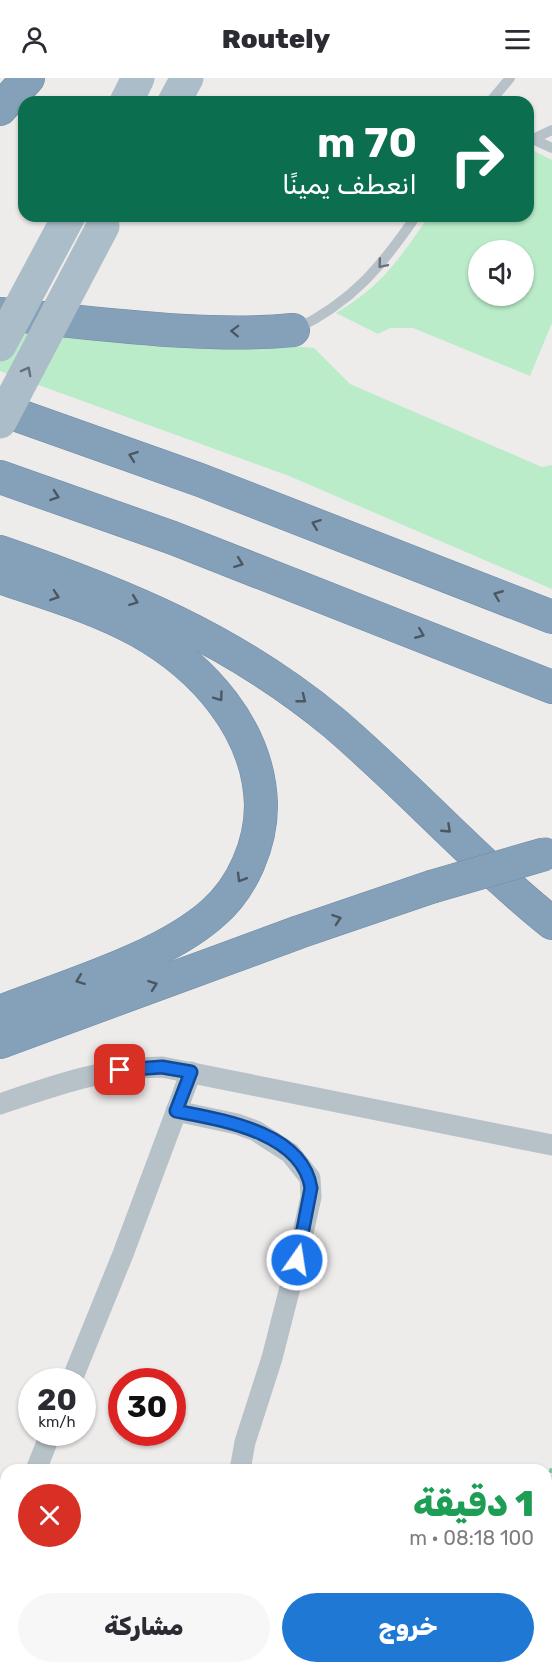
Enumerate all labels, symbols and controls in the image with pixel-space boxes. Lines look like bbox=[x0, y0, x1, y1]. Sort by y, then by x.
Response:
icon: person bbox=[18, 23, 51, 56]
text: Routely bbox=[222, 23, 330, 55]
icon: menu bbox=[501, 23, 534, 56]
text: 70 m bbox=[317, 118, 417, 168]
icon: right bbox=[438, 120, 516, 198]
text: انعطف يمينًا bbox=[282, 169, 417, 201]
map controls bbox=[468, 240, 534, 306]
button: sound bbox=[468, 240, 534, 306]
one-way arrow bbox=[378, 257, 389, 268]
one-way arrow bbox=[230, 325, 239, 338]
one-way arrow bbox=[20, 366, 31, 377]
one-way arrow bbox=[128, 451, 139, 464]
one-way arrow bbox=[49, 489, 60, 502]
one-way arrow bbox=[311, 518, 322, 531]
one-way arrow bbox=[232, 556, 243, 568]
one-way arrow bbox=[49, 589, 60, 602]
one-way arrow bbox=[493, 590, 504, 602]
one-way arrow bbox=[128, 594, 139, 606]
one-way arrow bbox=[415, 626, 425, 639]
one-way arrow bbox=[212, 690, 223, 701]
one-way arrow bbox=[295, 691, 306, 702]
one-way arrow bbox=[441, 822, 451, 833]
one-way arrow bbox=[236, 872, 248, 882]
one-way arrow bbox=[331, 913, 341, 926]
one-way arrow bbox=[75, 973, 86, 985]
one-way arrow bbox=[147, 980, 158, 992]
pin bbox=[94, 1044, 145, 1095]
icon: arrive bbox=[103, 1053, 136, 1086]
position arrow bbox=[265, 1228, 329, 1292]
speed limit sign: 30 bbox=[108, 1368, 186, 1446]
text: 20 bbox=[37, 1382, 77, 1418]
text: km/h bbox=[38, 1413, 76, 1431]
text: 1 دقيقة bbox=[413, 1482, 534, 1525]
button: close bbox=[18, 1484, 81, 1547]
text: 100 m · 08:18 bbox=[409, 1526, 534, 1550]
button: مشاركة bbox=[18, 1593, 270, 1662]
button: خروج bbox=[282, 1593, 534, 1662]

